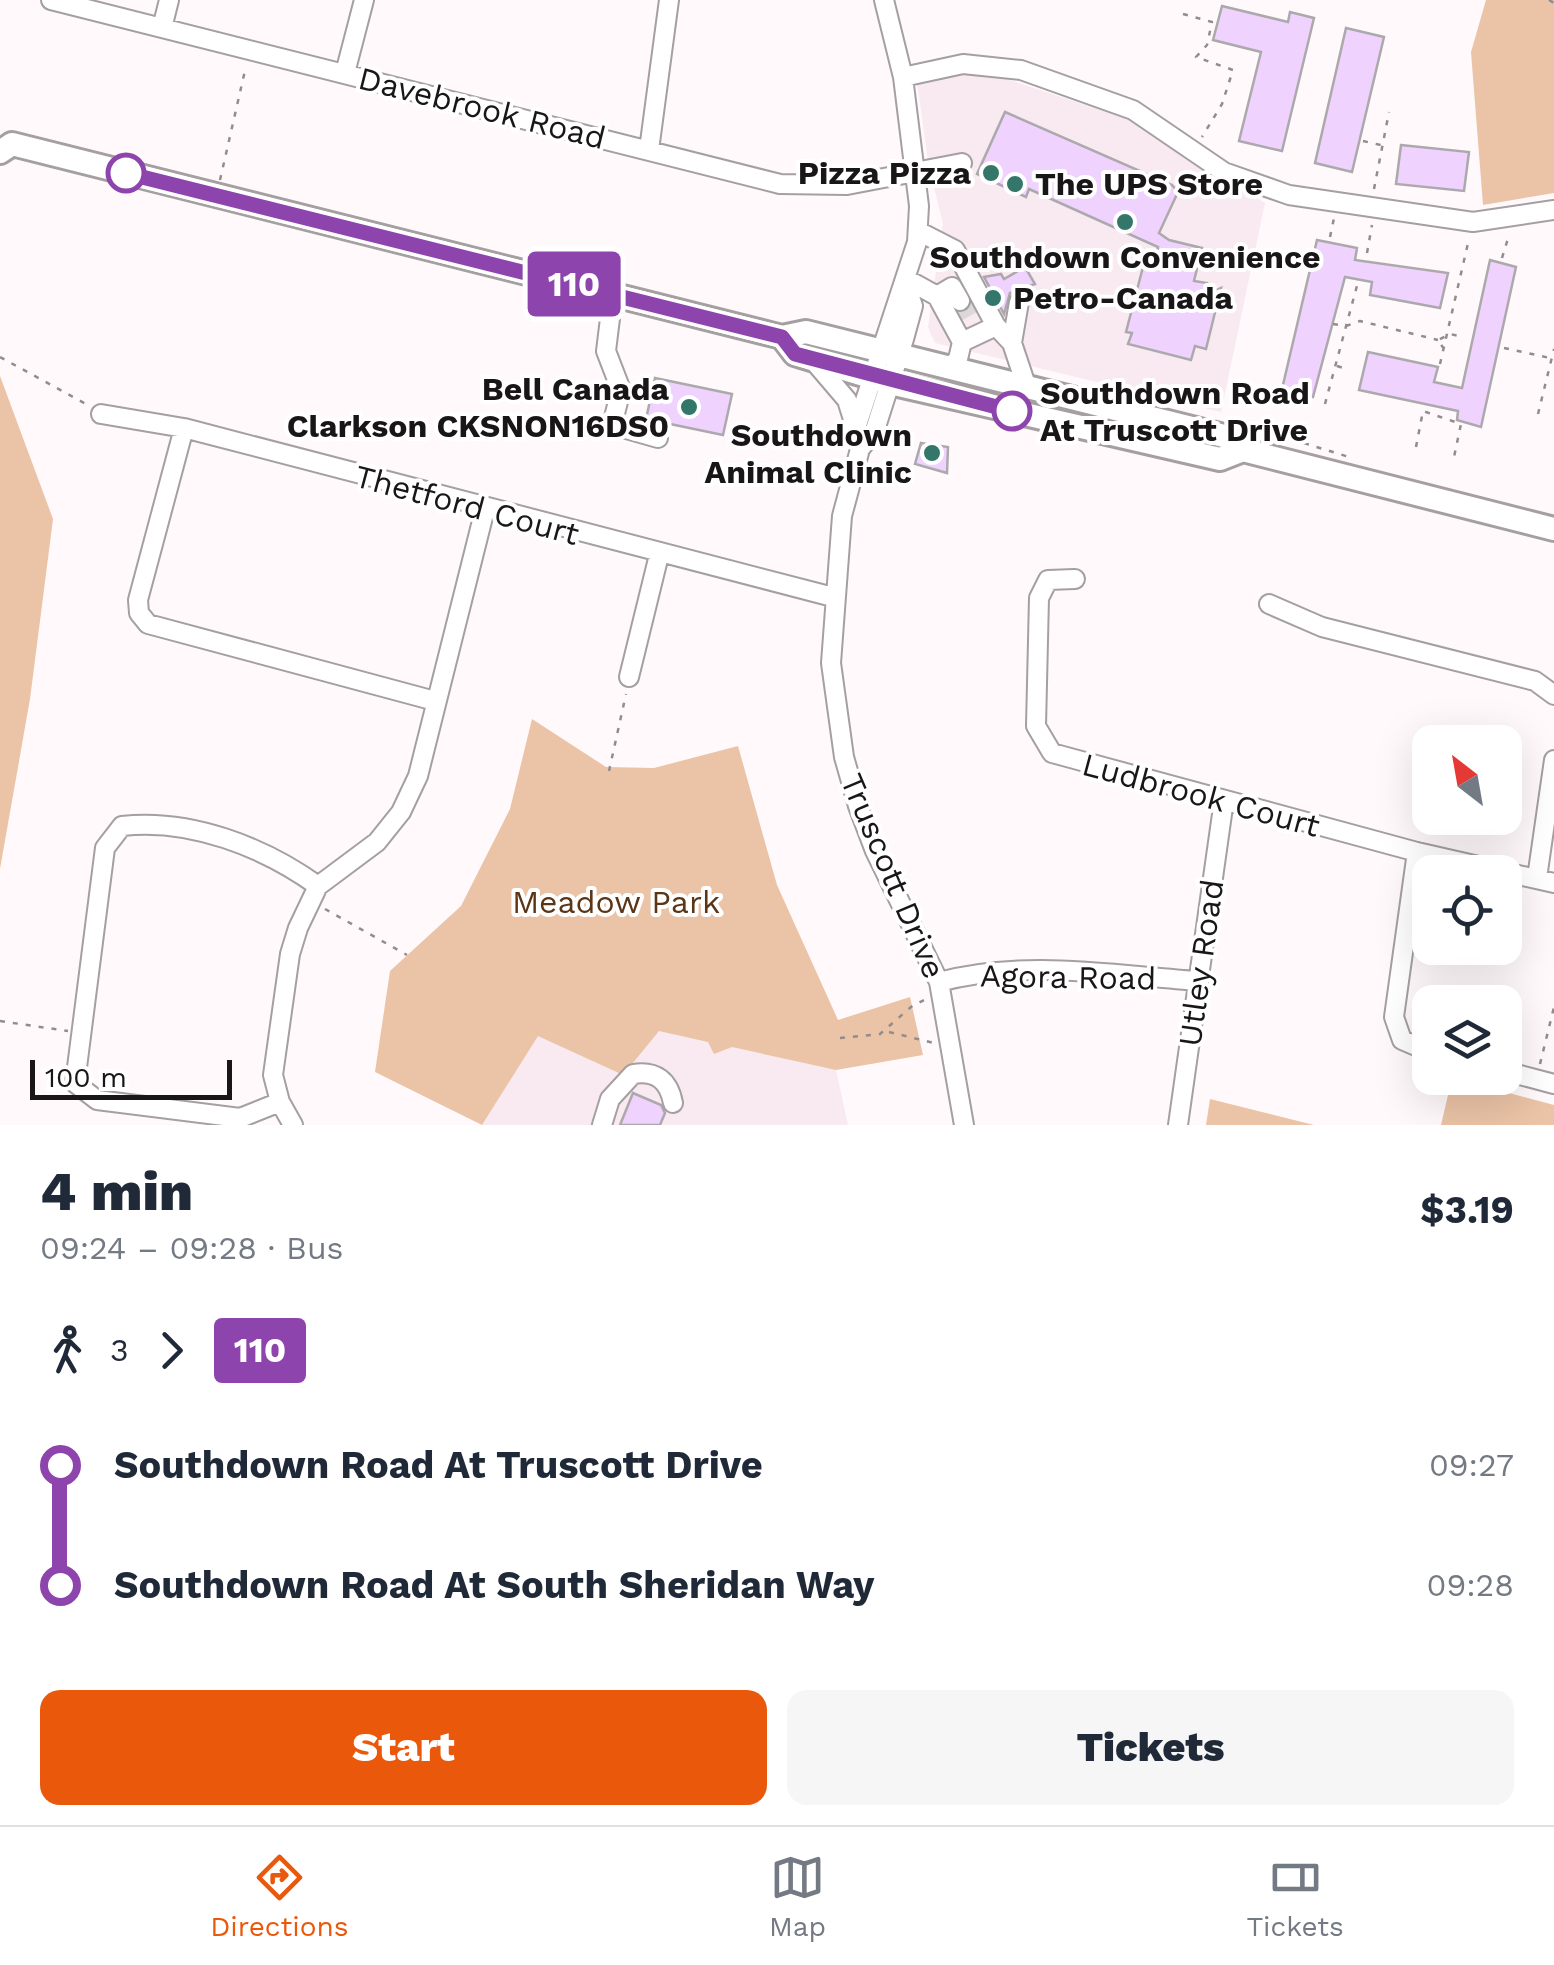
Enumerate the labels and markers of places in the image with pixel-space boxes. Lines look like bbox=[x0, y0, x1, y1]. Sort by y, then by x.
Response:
unlabelled marker bbox=[107, 154, 145, 192]
place label: Pizza Pizza bbox=[798, 154, 971, 192]
marker: Pizza Pizza bbox=[980, 162, 1002, 184]
place label: The UPS Store bbox=[1035, 165, 1263, 203]
marker: The UPS Store bbox=[1004, 173, 1026, 195]
marker: Southdown Convenience bbox=[1114, 211, 1136, 233]
place label: Southdown Convenience bbox=[929, 238, 1321, 276]
place label: Petro-Canada bbox=[1013, 279, 1233, 317]
marker: Petro-Canada bbox=[982, 287, 1004, 309]
place label: Bell Canada Clarkson CKSNON16DS0 bbox=[287, 370, 669, 445]
place label: Southdown Road At Truscott Drive bbox=[1040, 374, 1310, 449]
marker: Southdown Road At Truscott Drive bbox=[993, 392, 1031, 430]
marker: Bell Canada Clarkson CKSNON16DS0 bbox=[678, 396, 700, 418]
place label: Southdown Animal Clinic bbox=[705, 416, 912, 491]
marker: Southdown Animal Clinic bbox=[921, 442, 943, 464]

